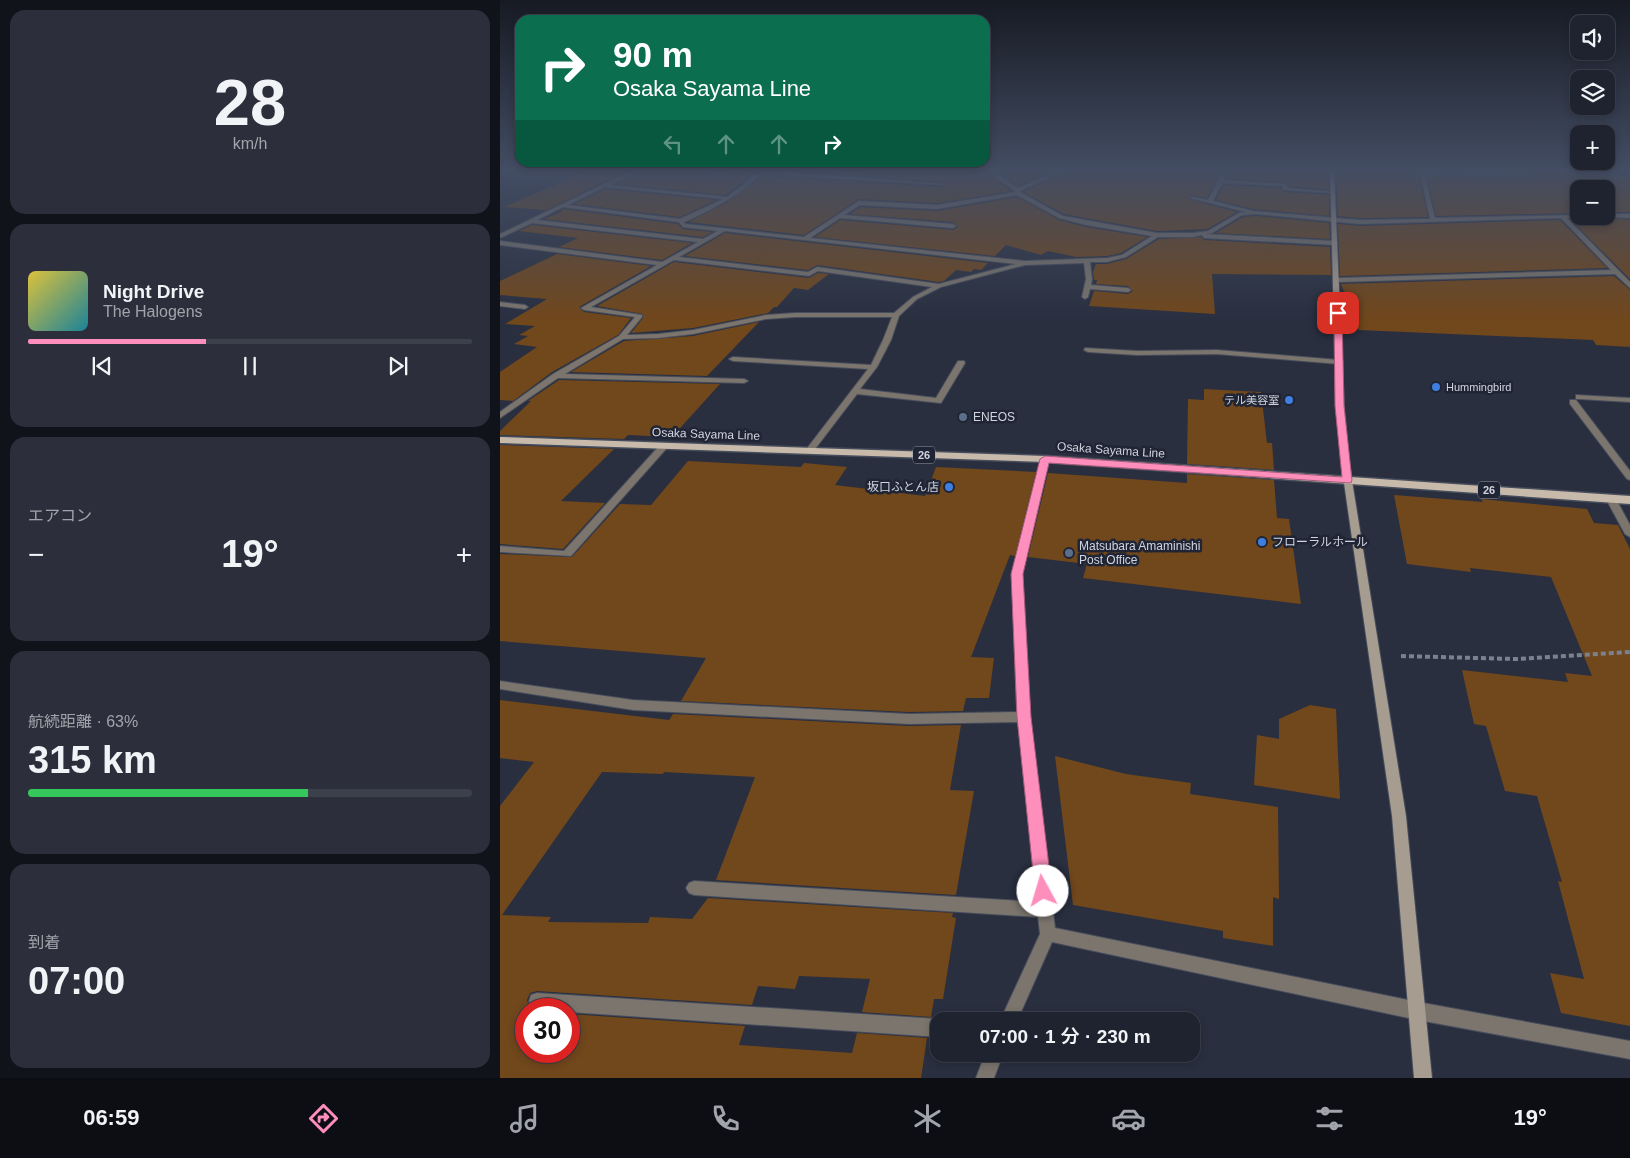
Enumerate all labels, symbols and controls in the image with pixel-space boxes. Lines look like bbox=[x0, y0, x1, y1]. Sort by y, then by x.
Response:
map controls bbox=[1570, 15, 1615, 225]
button: sound bbox=[1570, 15, 1615, 60]
icon: right bbox=[530, 35, 595, 100]
text: 90 m bbox=[613, 35, 693, 74]
text: 28 bbox=[214, 66, 286, 139]
button: layers bbox=[1570, 70, 1615, 115]
text: Osaka Sayama Line bbox=[613, 76, 811, 101]
button: + bbox=[1570, 125, 1615, 170]
icon: left bbox=[659, 130, 687, 158]
icon: ahead bbox=[712, 130, 740, 158]
icon: ahead bbox=[765, 130, 793, 158]
icon: right bbox=[818, 130, 846, 158]
text: km/h bbox=[233, 135, 267, 152]
button: − bbox=[1570, 180, 1615, 225]
text: Night Drive bbox=[103, 281, 204, 302]
pin bbox=[1317, 292, 1359, 334]
icon: arrive bbox=[1324, 299, 1352, 327]
text: The Halogens bbox=[103, 303, 203, 320]
icon: previous bbox=[88, 352, 116, 380]
icon: pause bbox=[236, 352, 264, 380]
icon: next bbox=[384, 352, 412, 380]
marker: Hummingbird bbox=[1430, 381, 1442, 393]
place label: Hummingbird bbox=[1446, 381, 1511, 393]
place label: テル美容室 bbox=[1224, 394, 1279, 406]
marker: テル美容室 bbox=[1283, 394, 1295, 406]
place label: ENEOS bbox=[973, 410, 1015, 424]
marker: ENEOS bbox=[957, 411, 969, 423]
street label: Osaka Sayama Line bbox=[652, 425, 761, 443]
street label: Osaka Sayama Line bbox=[1057, 439, 1166, 461]
road number: 26 bbox=[913, 446, 935, 464]
place label: 坂口ふとん店 bbox=[867, 480, 939, 494]
marker: 坂口ふとん店 bbox=[943, 481, 955, 493]
road number: 26 bbox=[1478, 482, 1500, 498]
text: エアコン bbox=[28, 507, 92, 524]
text: 19° bbox=[221, 533, 279, 575]
place label: フローラルホール bbox=[1272, 535, 1368, 549]
marker: フローラルホール bbox=[1256, 536, 1268, 548]
text: − bbox=[28, 539, 44, 570]
text: + bbox=[456, 539, 472, 570]
place label: Matsubara Amaminishi Post Office bbox=[1079, 539, 1200, 567]
marker: Matsubara Amaminishi Post Office bbox=[1063, 547, 1075, 559]
text: 航続距離 · 63% bbox=[28, 713, 138, 730]
text: 315 km bbox=[28, 739, 157, 781]
position arrow bbox=[1016, 864, 1068, 916]
text: 到着 bbox=[28, 934, 60, 951]
text: 07:00 bbox=[28, 960, 125, 1002]
speed limit sign: 30 bbox=[515, 998, 580, 1063]
text: 07:00 · 1 分 · 230 m bbox=[979, 1026, 1151, 1047]
icon: directions bbox=[306, 1101, 341, 1136]
icon: music bbox=[507, 1101, 542, 1136]
icon: phone bbox=[708, 1101, 743, 1136]
icon: climate bbox=[910, 1101, 945, 1136]
icon: car bbox=[1111, 1101, 1146, 1136]
icon: filters bbox=[1312, 1101, 1347, 1136]
text: 06:59 bbox=[83, 1105, 139, 1130]
text: 19° bbox=[1514, 1105, 1547, 1130]

